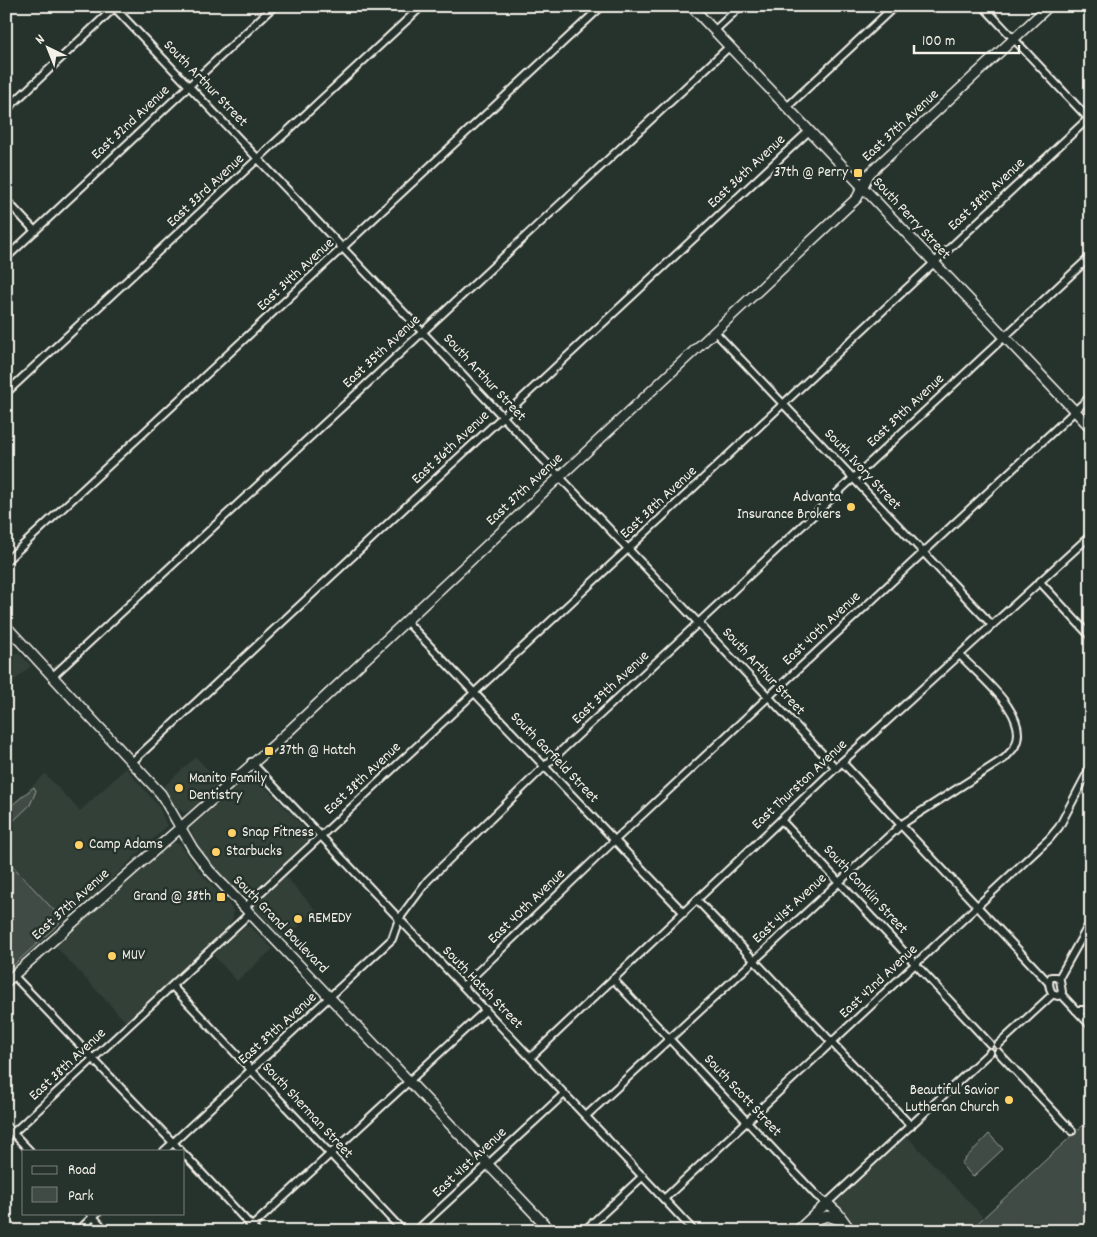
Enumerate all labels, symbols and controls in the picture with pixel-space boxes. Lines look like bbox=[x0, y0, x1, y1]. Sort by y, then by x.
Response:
north arrow bbox=[22, 22, 72, 72]
scale bar bbox=[914, 22, 1020, 54]
text: N bbox=[31, 30, 50, 50]
text: 100 m bbox=[922, 31, 955, 53]
street label: South Arthur Street bbox=[158, 35, 253, 133]
street label: East 32nd Avenue bbox=[87, 80, 176, 165]
street label: East 37th Avenue bbox=[858, 84, 945, 168]
street label: East 36th Avenue bbox=[703, 130, 791, 214]
street label: East 33rd Avenue bbox=[162, 149, 250, 233]
street label: East 38th Avenue bbox=[943, 153, 1031, 237]
place label: 37th @ Perry bbox=[774, 162, 849, 184]
marker: 37th @ Perry bbox=[852, 167, 864, 179]
street label: South Perry Street bbox=[867, 173, 956, 266]
street label: East 34th Avenue bbox=[252, 233, 340, 317]
street label: East 35th Avenue bbox=[338, 310, 426, 394]
street label: South Arthur Street bbox=[437, 329, 531, 427]
street label: East 39th Avenue bbox=[862, 369, 950, 453]
street label: East 36th Avenue bbox=[407, 406, 495, 490]
street label: South Ivory Street bbox=[818, 424, 906, 516]
street label: East 37th Avenue bbox=[482, 448, 569, 532]
street label: East 38th Avenue bbox=[615, 461, 703, 545]
place label: Advanta Insurance Brokers bbox=[737, 487, 842, 526]
marker: Advanta Insurance Brokers bbox=[845, 501, 857, 513]
street label: East 40th Avenue bbox=[778, 586, 867, 671]
street label: South Arthur Street bbox=[716, 623, 810, 721]
street label: East 39th Avenue bbox=[567, 646, 655, 730]
street label: South Garfield Street bbox=[504, 707, 604, 809]
street label: East Thurston Avenue bbox=[747, 734, 853, 835]
street label: East 38th Avenue bbox=[319, 737, 407, 821]
place label: 37th @ Hatch bbox=[279, 740, 356, 762]
marker: 37th @ Hatch bbox=[263, 745, 275, 757]
place label: Manito Family Dentistry bbox=[189, 768, 267, 807]
marker: Manito Family Dentistry bbox=[173, 782, 185, 794]
place label: Snap Fitness bbox=[242, 822, 314, 844]
marker: Snap Fitness bbox=[226, 827, 238, 839]
place label: Camp Adams bbox=[89, 834, 163, 856]
marker: Camp Adams bbox=[73, 839, 85, 851]
street label: South Conklin Street bbox=[817, 840, 913, 940]
place label: Starbucks bbox=[226, 841, 282, 863]
marker: Starbucks bbox=[210, 846, 222, 858]
street label: East 37th Avenue bbox=[27, 864, 115, 946]
street label: East 40th Avenue bbox=[483, 864, 571, 950]
street label: East 41st Avenue bbox=[748, 868, 833, 949]
street label: South Grand Boulevard bbox=[227, 871, 333, 979]
place label: Grand @ 38th bbox=[133, 886, 211, 908]
marker: Grand @ 38th bbox=[215, 891, 227, 903]
place label: REMEDY bbox=[308, 908, 351, 930]
marker: REMEDY bbox=[292, 913, 304, 925]
street label: East 42nd Avenue bbox=[835, 939, 923, 1024]
street label: South Hatch Street bbox=[436, 941, 528, 1035]
place label: MUV bbox=[122, 945, 146, 967]
marker: MUV bbox=[106, 950, 118, 962]
street label: East 39th Avenue bbox=[234, 987, 323, 1070]
street label: East 38th Avenue bbox=[24, 1023, 112, 1107]
street label: South Scott Street bbox=[698, 1050, 786, 1143]
street label: South Sherman Street bbox=[256, 1058, 358, 1165]
place label: Beautiful Savior Lutheran Church bbox=[905, 1080, 999, 1119]
marker: Beautiful Savior Lutheran Church bbox=[1003, 1094, 1015, 1106]
street label: East 41st Avenue bbox=[428, 1122, 513, 1203]
legend bbox=[22, 1150, 185, 1214]
text: Road bbox=[68, 1160, 96, 1182]
text: Park bbox=[68, 1186, 94, 1208]

